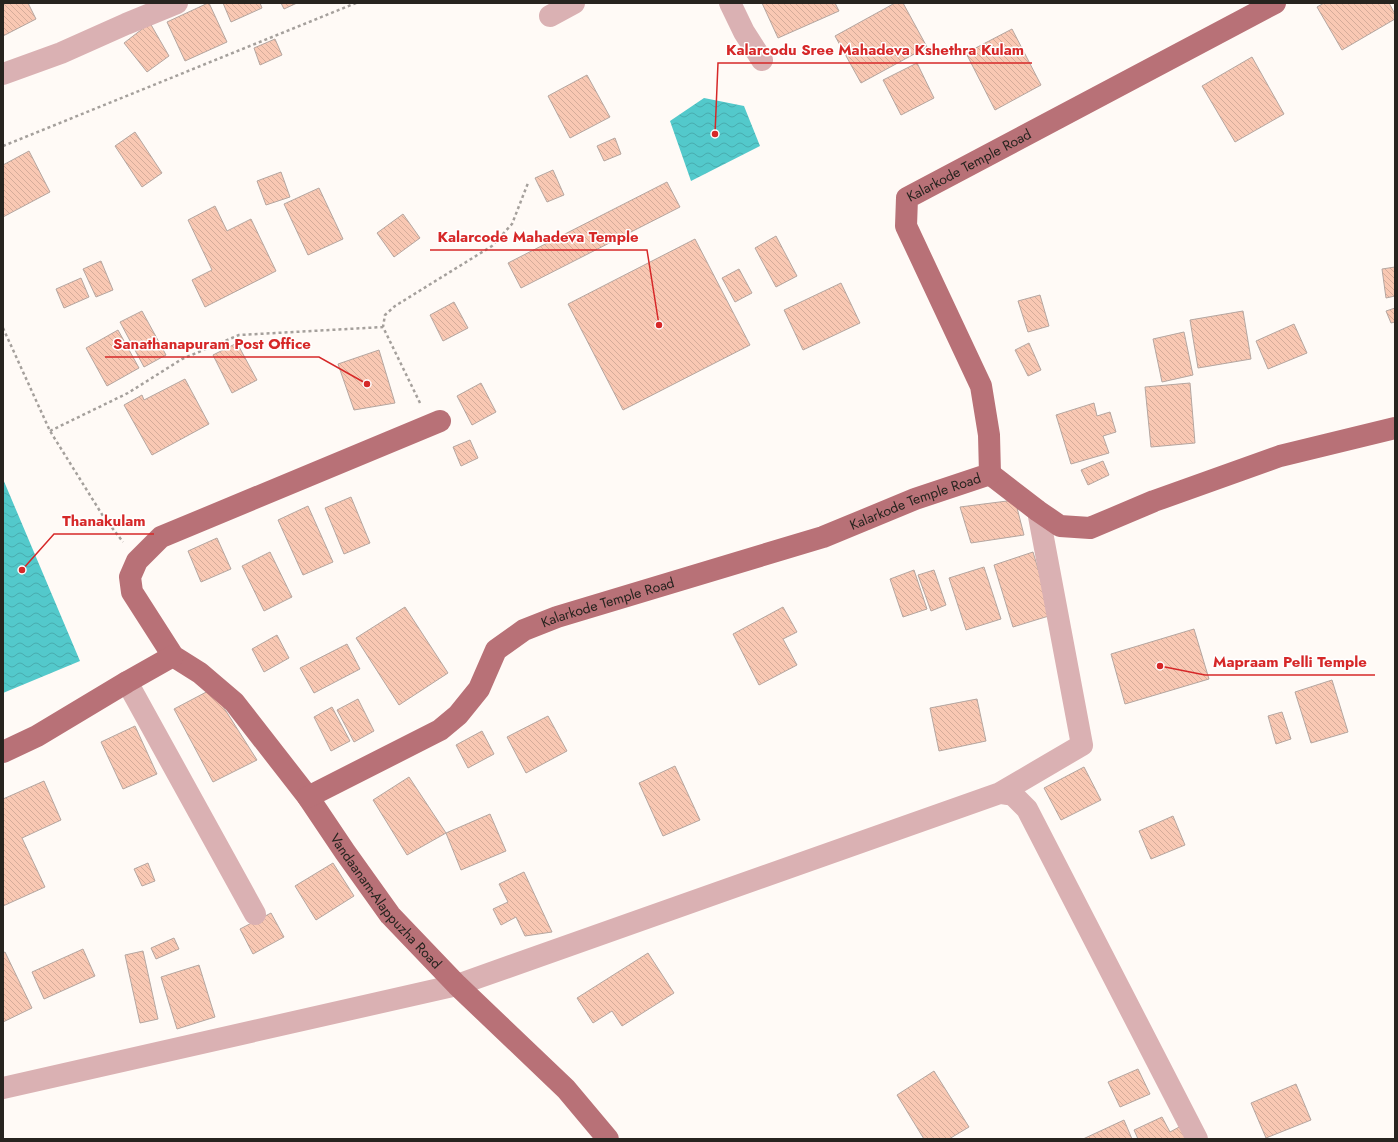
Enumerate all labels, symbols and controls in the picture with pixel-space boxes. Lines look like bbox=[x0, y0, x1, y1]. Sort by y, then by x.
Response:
callout: Kalarcodu Sree Mahadeva Kshethra Kulam bbox=[718, 36, 1032, 63]
text: Kalarcodu Sree Mahadeva Kshethra Kulam bbox=[726, 39, 1024, 61]
street label: Kalarkode Temple Road bbox=[903, 124, 1035, 207]
callout: Kalarcode Mahadeva Temple bbox=[430, 223, 647, 250]
text: Kalarcode Mahadeva Temple bbox=[437, 226, 639, 248]
callout: Sanathanapuram Post Office bbox=[105, 330, 319, 357]
text: Sanathanapuram Post Office bbox=[113, 333, 311, 355]
street label: Kalarkode Temple Road bbox=[847, 468, 983, 535]
callout: Thanakulam bbox=[54, 507, 154, 534]
text: Thanakulam bbox=[62, 510, 146, 532]
street label: Kalarkode Temple Road bbox=[538, 572, 677, 632]
callout: Mapraam Pelli Temple bbox=[1205, 648, 1375, 675]
text: Mapraam Pelli Temple bbox=[1213, 651, 1367, 673]
street label: Vandaanam-Alappuzha Road bbox=[325, 829, 446, 973]

